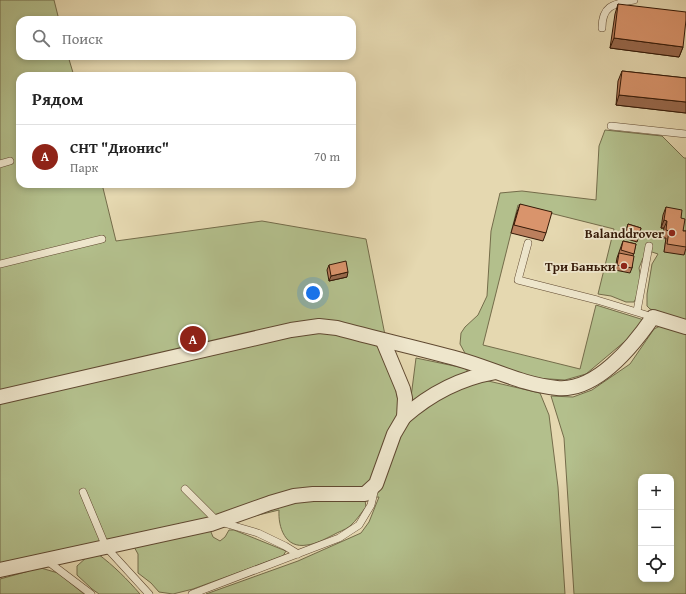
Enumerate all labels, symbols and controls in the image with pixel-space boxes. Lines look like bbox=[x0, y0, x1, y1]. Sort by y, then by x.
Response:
search box bbox=[16, 16, 356, 60]
icon: search bbox=[30, 27, 52, 49]
text: Поиск bbox=[62, 28, 103, 49]
text: Рядом bbox=[32, 86, 83, 111]
text: СНТ "Дионис" bbox=[70, 137, 169, 158]
text: A bbox=[41, 147, 49, 166]
text: 70 m bbox=[314, 147, 340, 166]
text: Парк bbox=[70, 158, 98, 177]
place label: Balanddrover bbox=[585, 224, 664, 243]
marker: Balanddrover bbox=[667, 228, 677, 238]
place label: Три Баньки bbox=[545, 257, 616, 276]
marker: Три Баньки bbox=[619, 261, 629, 271]
your location bbox=[303, 283, 323, 303]
pin: A bbox=[180, 324, 206, 354]
map controls bbox=[638, 474, 674, 582]
button: + bbox=[638, 474, 674, 510]
button: − bbox=[638, 510, 674, 546]
button: locate bbox=[638, 546, 674, 582]

